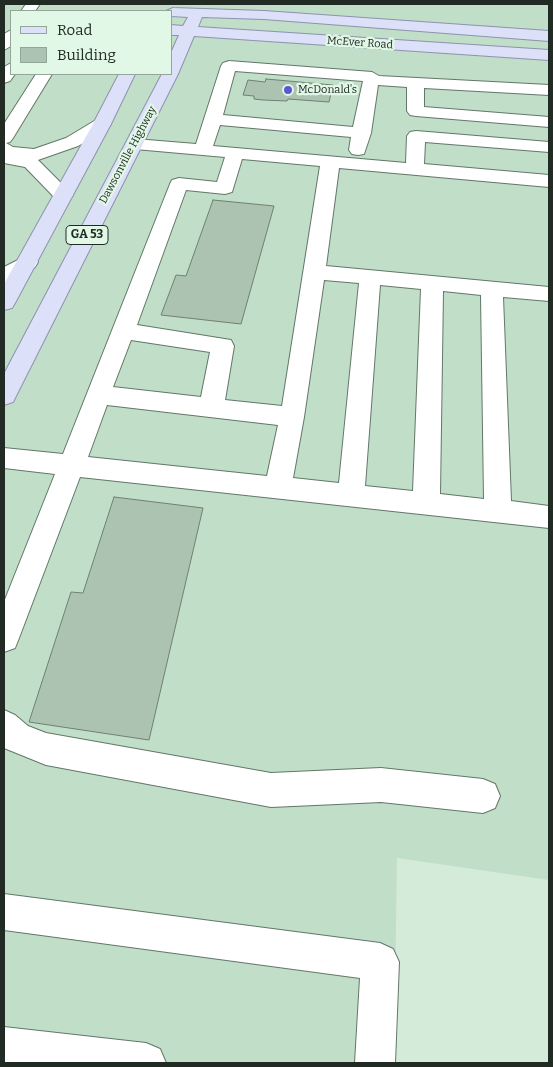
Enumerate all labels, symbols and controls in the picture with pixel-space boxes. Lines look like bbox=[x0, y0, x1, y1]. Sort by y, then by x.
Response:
legend bbox=[10, 10, 172, 75]
text: Road bbox=[57, 21, 92, 39]
street label: McEver Road bbox=[326, 34, 394, 52]
text: Building bbox=[57, 46, 116, 64]
place label: McDonald's bbox=[298, 83, 357, 97]
marker: McDonald's bbox=[282, 84, 294, 96]
street label: Dawsonville Highway bbox=[97, 104, 159, 206]
road number: GA 53 bbox=[66, 226, 108, 244]

